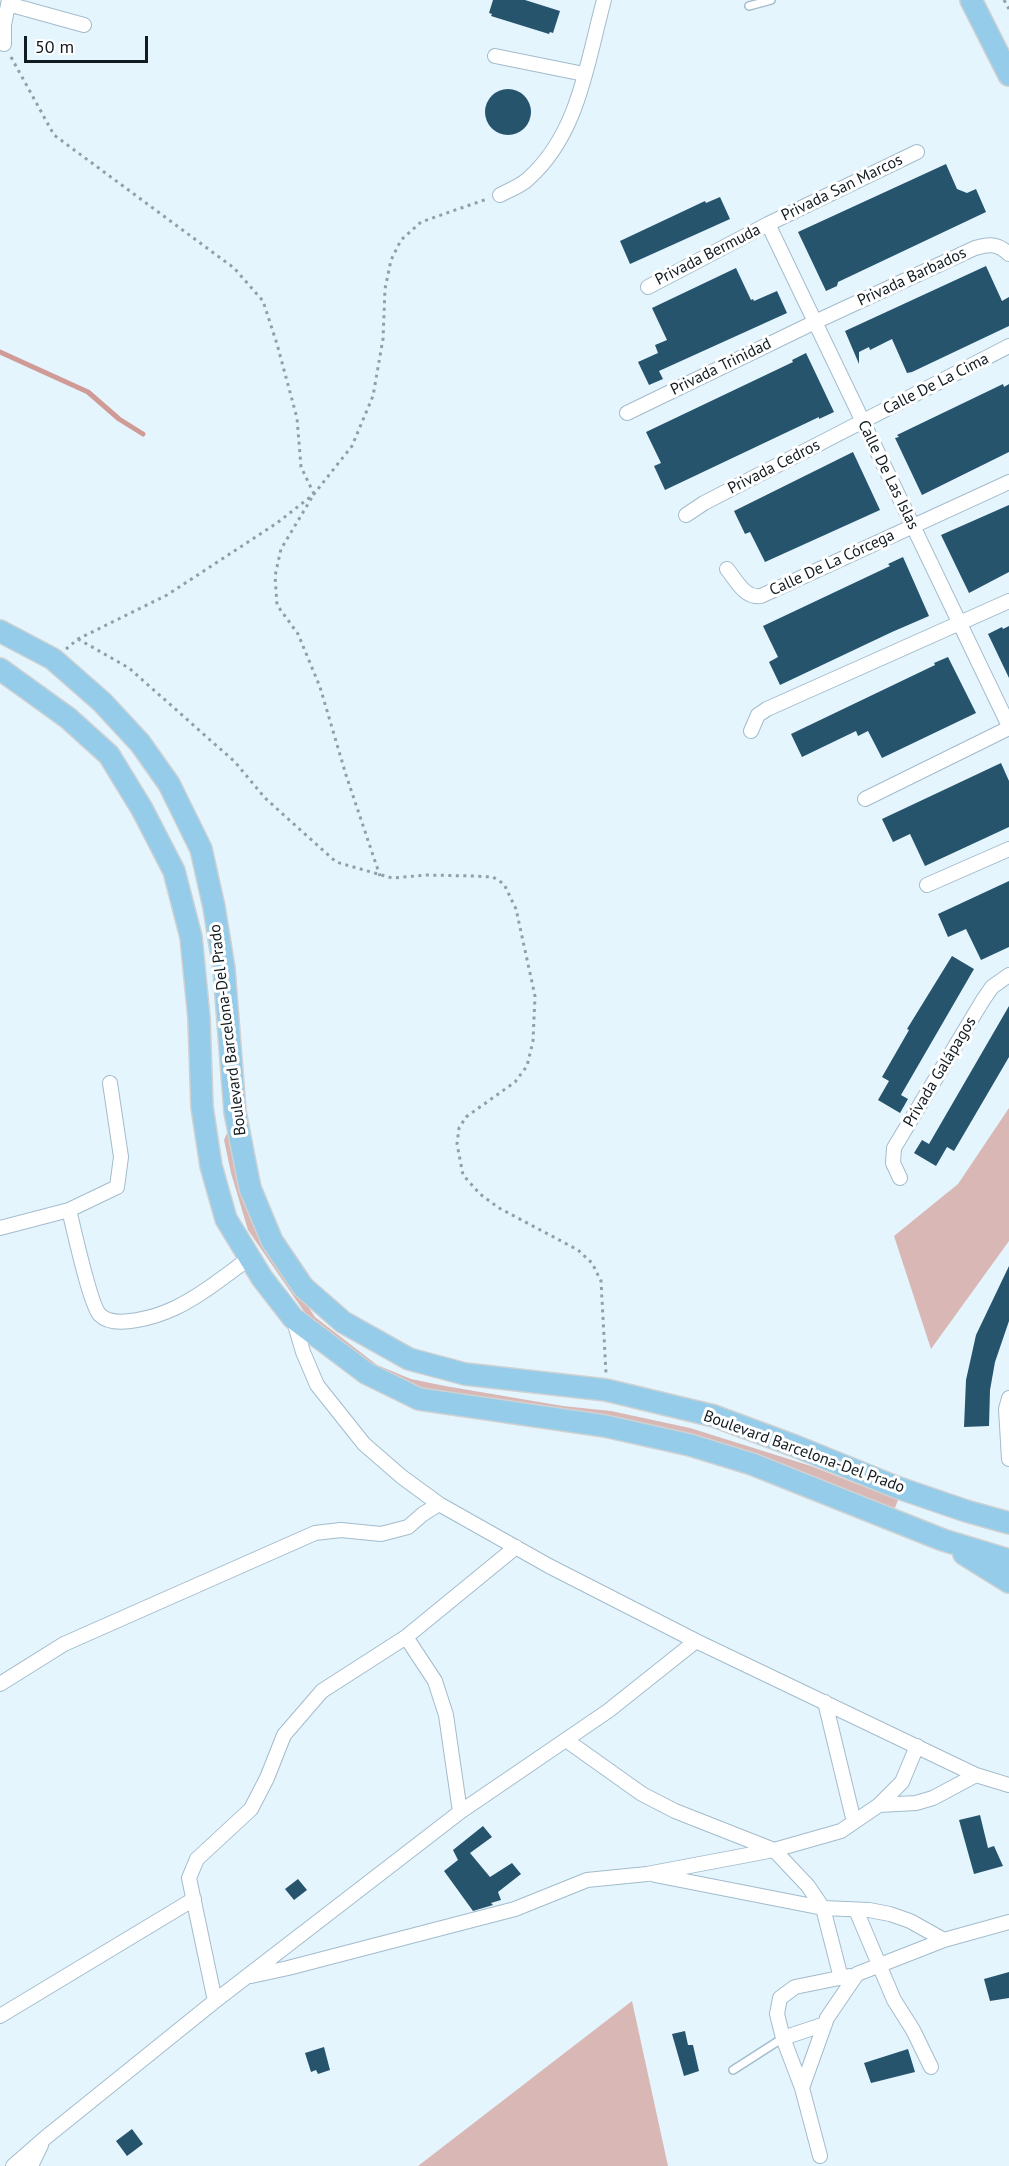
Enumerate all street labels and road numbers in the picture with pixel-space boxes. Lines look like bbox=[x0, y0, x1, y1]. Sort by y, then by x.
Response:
street label: Privada San Marcos bbox=[778, 150, 906, 226]
street label: Privada Bermuda bbox=[652, 220, 764, 290]
street label: Privada Barbados bbox=[855, 243, 969, 311]
street label: Privada Trinidad bbox=[667, 334, 775, 400]
street label: Calle De La Cima bbox=[880, 349, 992, 419]
street label: Calle De Las Islas bbox=[853, 417, 923, 533]
street label: Privada Cedros bbox=[725, 436, 823, 498]
street label: Calle De La Córcega bbox=[767, 526, 897, 600]
street label: Boulevard Barcelona-Del Prado bbox=[206, 923, 250, 1137]
street label: Privada Galápagos bbox=[899, 1013, 981, 1131]
street label: Boulevard Barcelona-Del Prado bbox=[701, 1407, 907, 1497]

